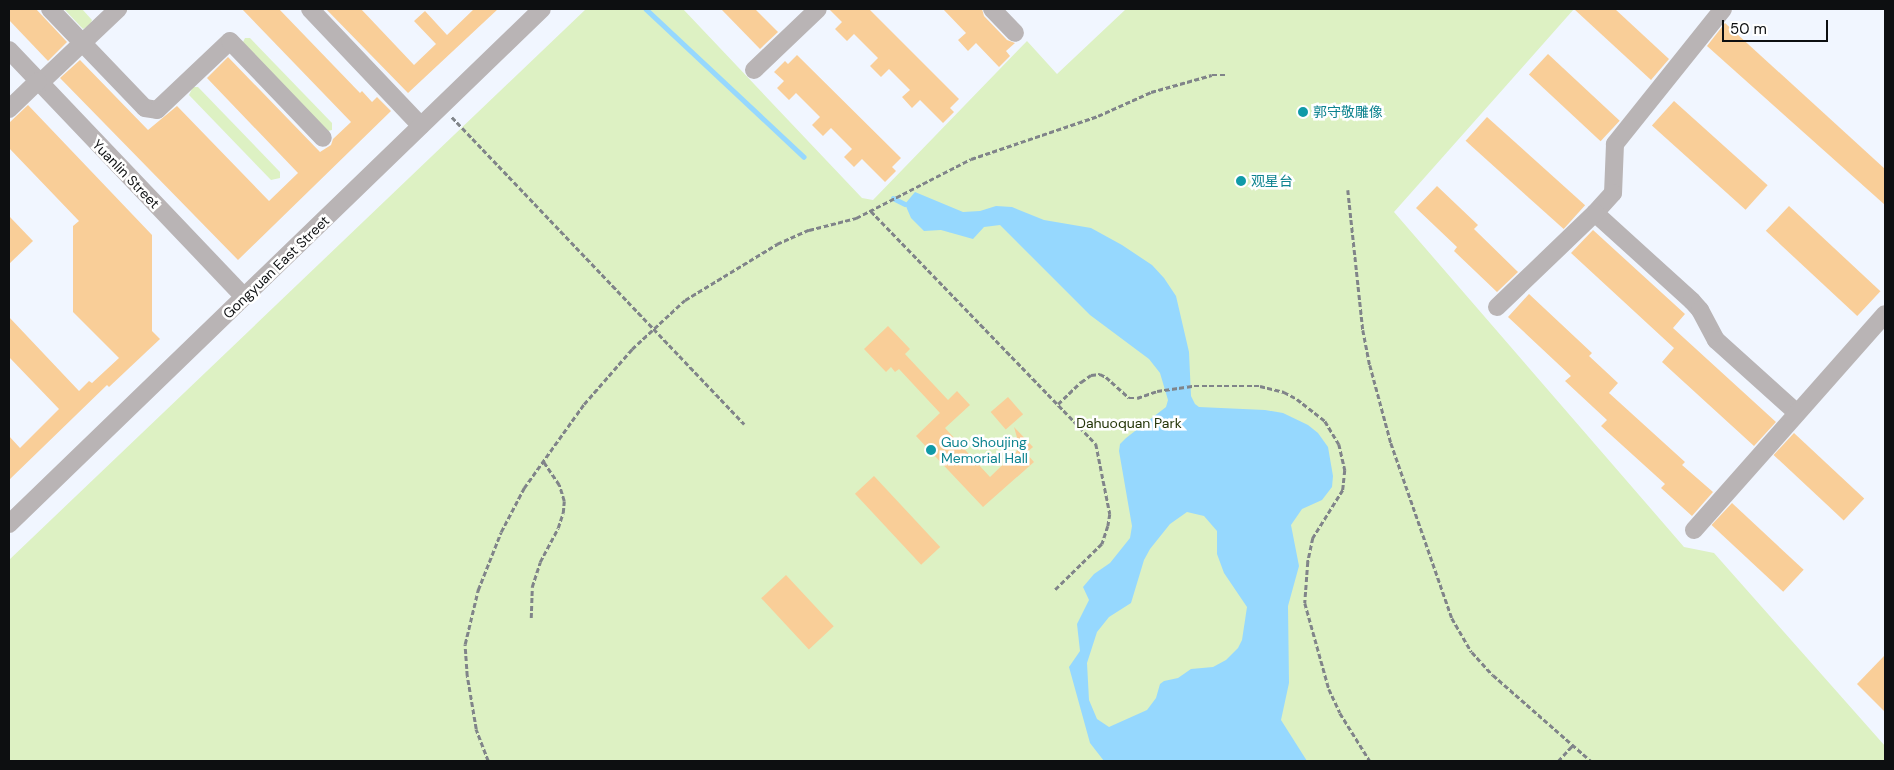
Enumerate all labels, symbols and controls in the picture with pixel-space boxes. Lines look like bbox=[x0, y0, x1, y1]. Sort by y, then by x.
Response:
scale bar bbox=[1724, 10, 1830, 42]
text: 50 m bbox=[1730, 19, 1767, 39]
place label: 郭守敬雕像 bbox=[1313, 104, 1383, 120]
marker: 郭守敬雕像 bbox=[1297, 106, 1309, 118]
street label: Yuanlin Street bbox=[89, 136, 163, 212]
place label: 观星台 bbox=[1251, 173, 1293, 189]
marker: 观星台 bbox=[1235, 175, 1247, 187]
street label: Gongyuan East Street bbox=[219, 212, 333, 322]
park label: Dahuoquan Park bbox=[1076, 415, 1182, 431]
place label: Guo Shoujing Memorial Hall bbox=[941, 434, 1028, 467]
marker: Guo Shoujing Memorial Hall bbox=[925, 444, 937, 456]

